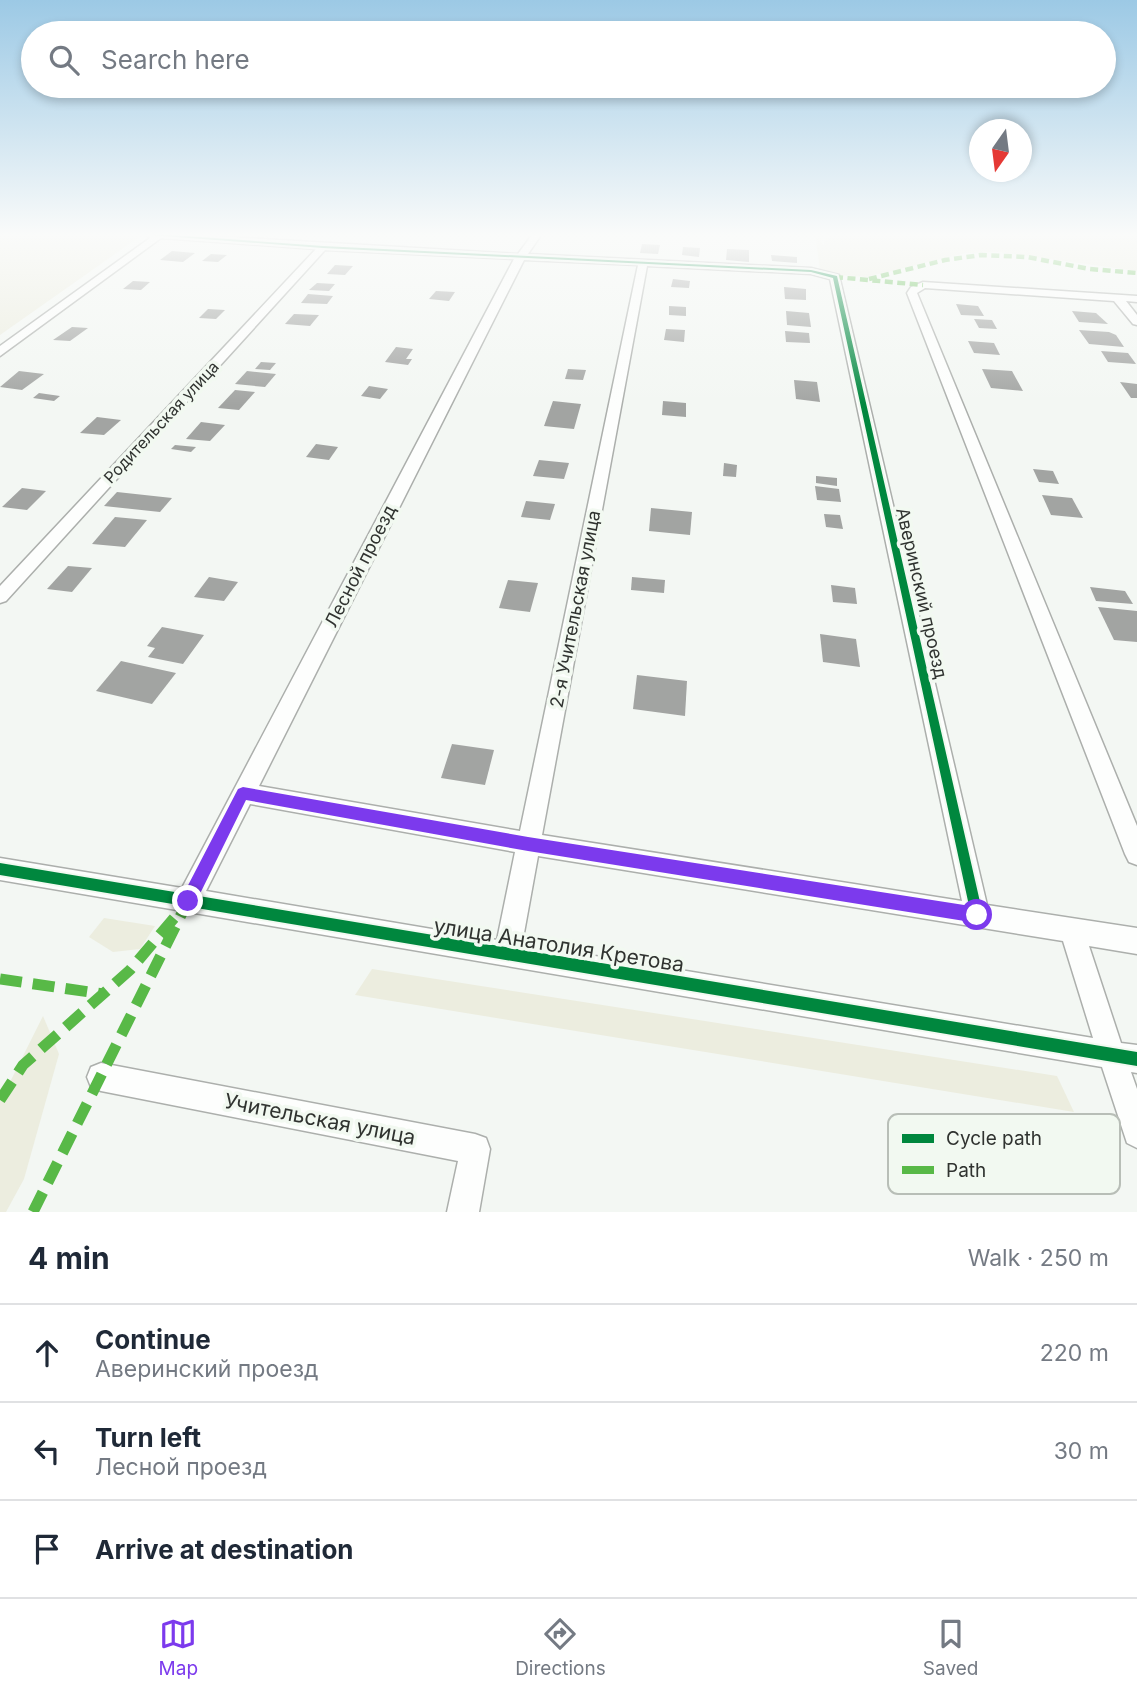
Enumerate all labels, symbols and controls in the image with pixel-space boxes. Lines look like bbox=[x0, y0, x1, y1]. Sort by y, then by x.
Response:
search box bbox=[21, 21, 1116, 98]
icon: search bbox=[45, 41, 83, 79]
text: Search here bbox=[101, 44, 250, 75]
north arrow bbox=[969, 119, 1032, 182]
street label: Родительская улица bbox=[99, 357, 223, 487]
street label: Лесной проезд bbox=[320, 501, 400, 631]
street label: Аверинский проезд bbox=[892, 505, 952, 681]
street label: 2-я Учительская улица bbox=[546, 508, 604, 710]
route end bbox=[172, 885, 203, 916]
route start bbox=[961, 899, 992, 930]
street label: улица Анатолия Кретова bbox=[432, 913, 686, 977]
street label: Учительская улица bbox=[222, 1088, 418, 1150]
legend bbox=[888, 1114, 1120, 1194]
text: Cycle path bbox=[946, 1127, 1042, 1150]
text: Path bbox=[946, 1159, 986, 1182]
text: 4 min bbox=[28, 1240, 110, 1276]
text: Walk · 250 m bbox=[968, 1244, 1109, 1272]
text: Continue bbox=[95, 1324, 211, 1355]
icon: ahead bbox=[28, 1334, 66, 1372]
text: 220 m bbox=[1040, 1339, 1109, 1367]
text: Аверинский проезд bbox=[95, 1355, 318, 1383]
text: Turn left bbox=[95, 1422, 201, 1453]
icon: left bbox=[28, 1432, 66, 1470]
text: 30 m bbox=[1054, 1437, 1109, 1465]
text: Лесной проезд bbox=[95, 1453, 267, 1481]
icon: arrive bbox=[28, 1530, 66, 1568]
text: Arrive at destination bbox=[95, 1534, 354, 1565]
tab: Map bbox=[159, 1615, 198, 1680]
tab: Directions bbox=[515, 1615, 606, 1680]
tab: Saved bbox=[923, 1615, 978, 1680]

